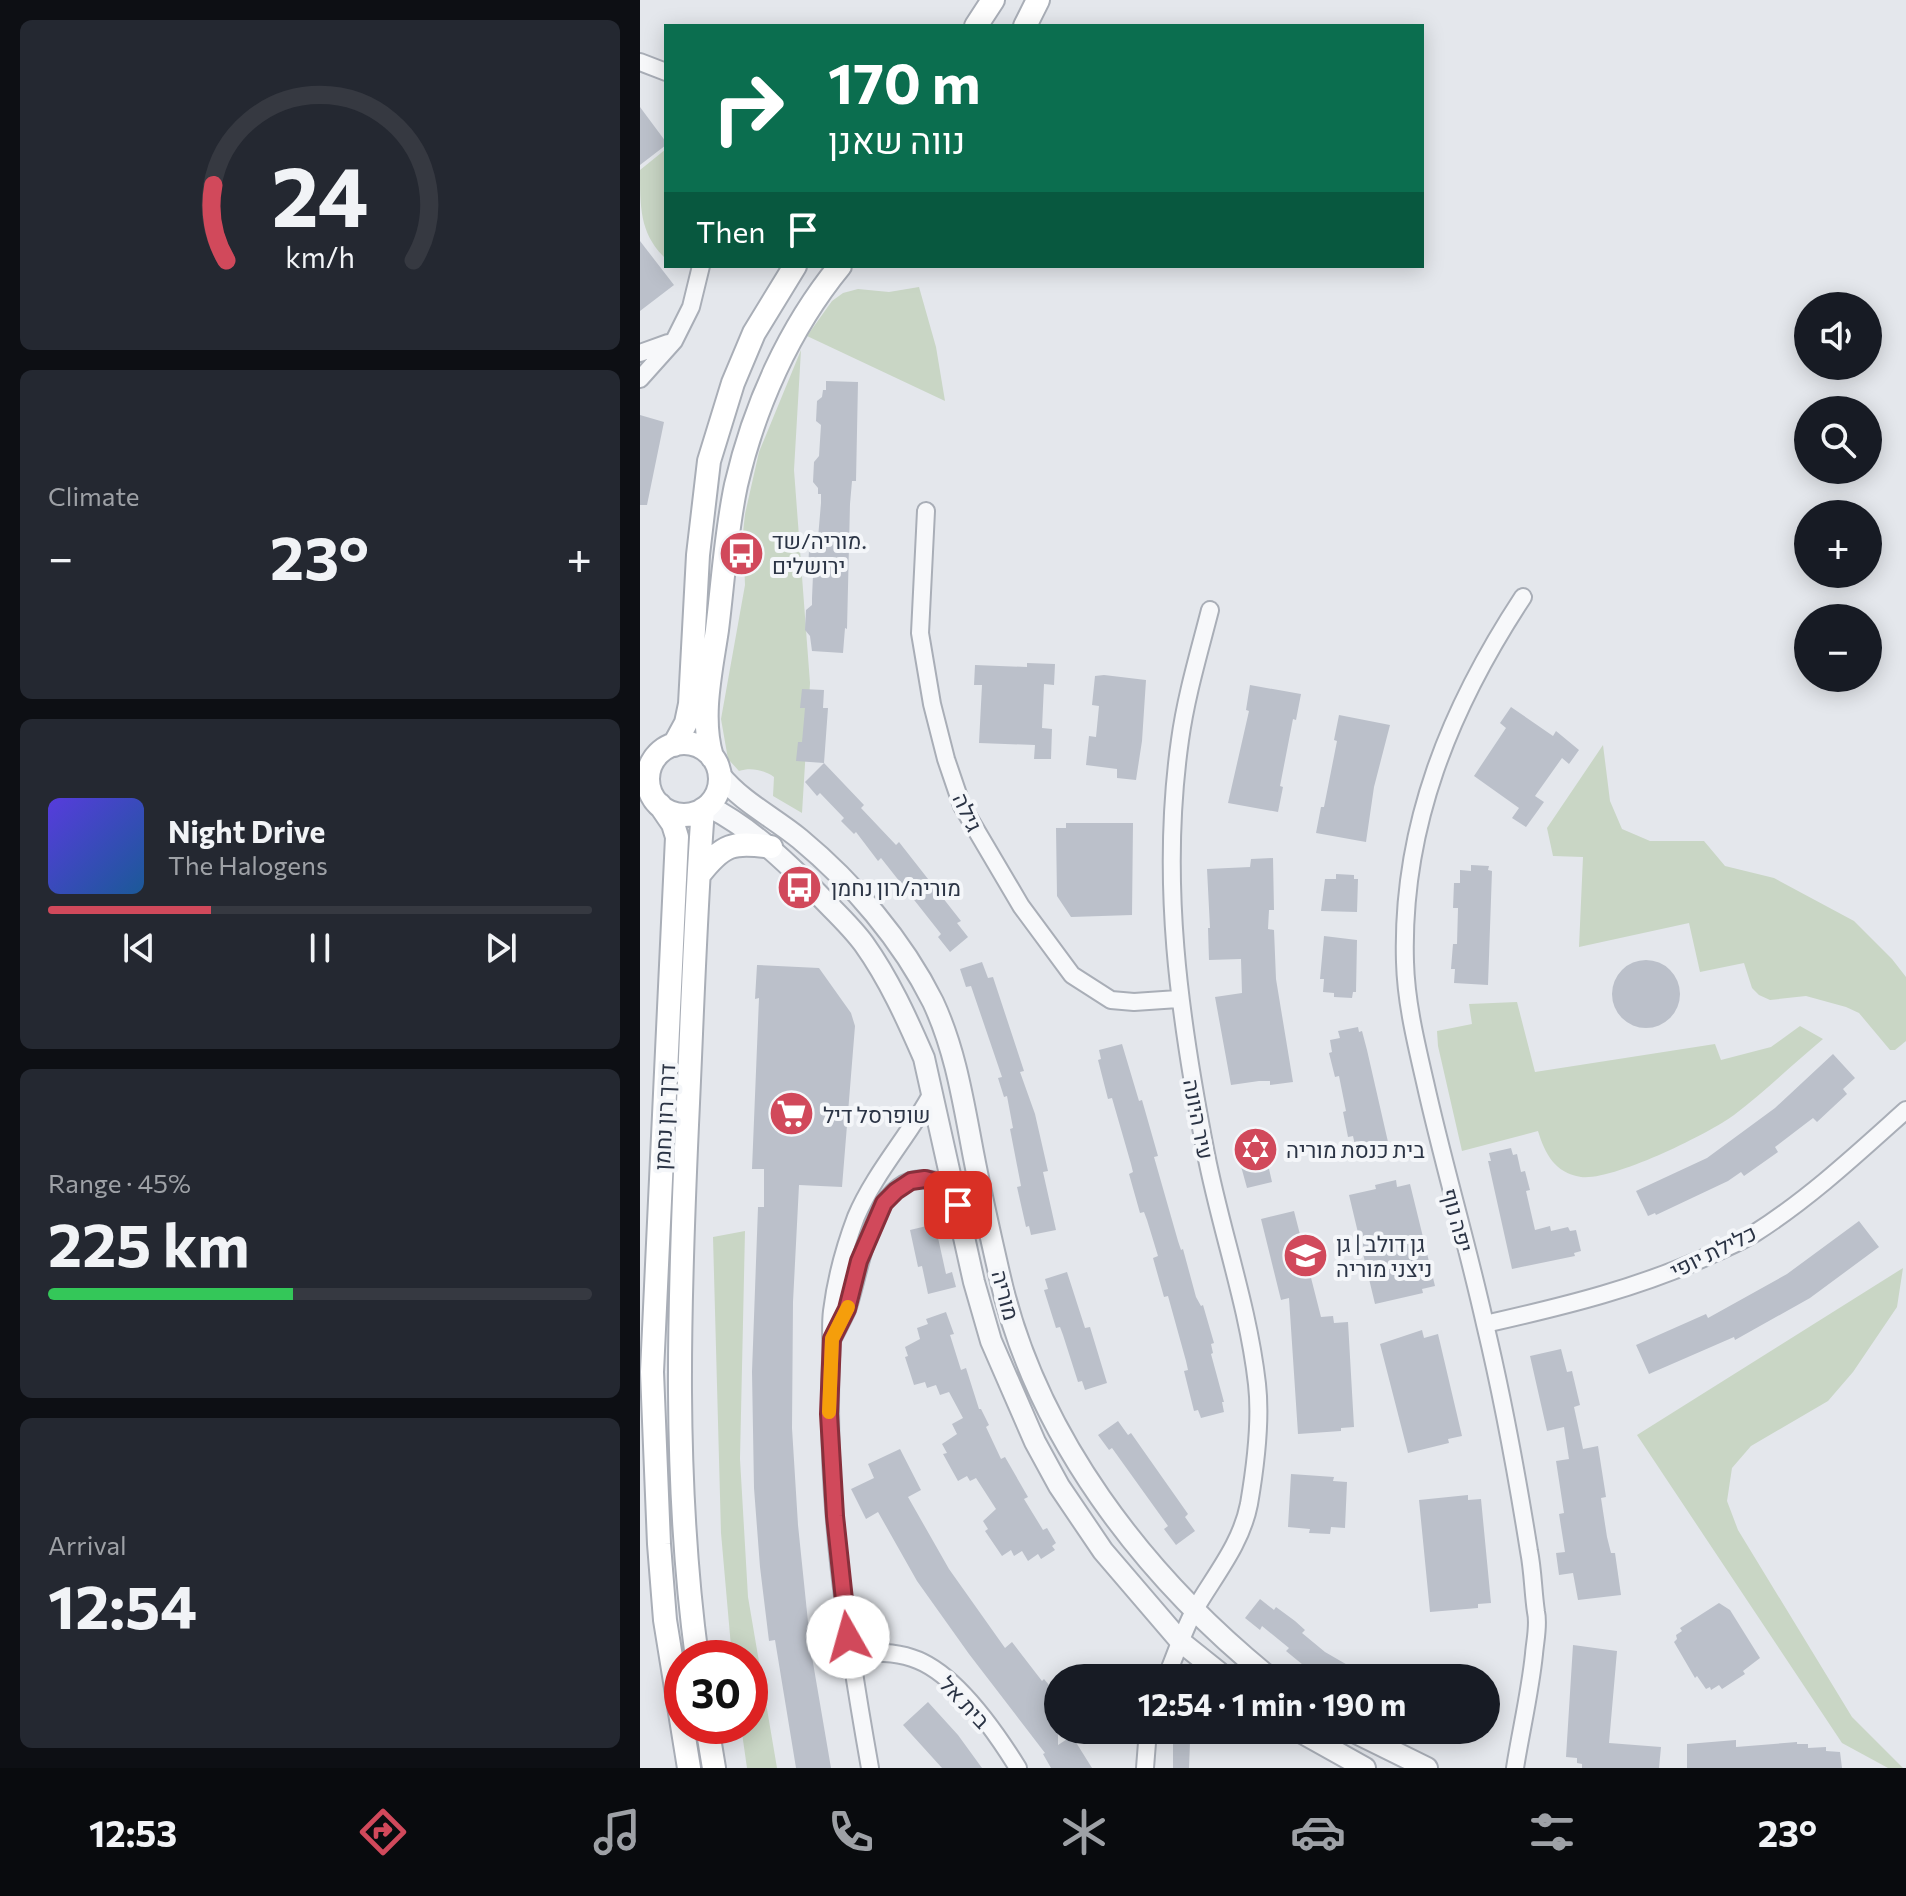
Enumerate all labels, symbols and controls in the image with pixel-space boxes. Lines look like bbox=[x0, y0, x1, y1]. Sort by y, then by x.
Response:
text: 170 m bbox=[828, 47, 981, 116]
icon: right bbox=[696, 56, 800, 160]
text: נווה שאנן bbox=[828, 117, 965, 161]
text: 24 bbox=[271, 141, 369, 243]
icon: arrive bbox=[781, 208, 825, 252]
text: Then bbox=[696, 212, 765, 249]
text: km/h bbox=[285, 239, 355, 274]
map controls bbox=[1794, 292, 1882, 692]
button: sound bbox=[1794, 292, 1882, 380]
button: search bbox=[1794, 396, 1882, 484]
text: Climate bbox=[48, 480, 140, 511]
button: + bbox=[1794, 500, 1882, 588]
text: 23° bbox=[270, 519, 369, 592]
place label: מוריה/שד. ירושלים bbox=[772, 527, 867, 579]
text: − bbox=[48, 529, 73, 583]
text: + bbox=[566, 529, 592, 583]
bus stop icon: מוריה/שד. ירושלים bbox=[717, 529, 765, 577]
button: − bbox=[1794, 604, 1882, 692]
street label: גילה bbox=[947, 788, 989, 836]
text: Night Drive bbox=[168, 812, 325, 849]
text: The Halogens bbox=[168, 849, 328, 880]
bus stop icon: מוריה/רון נחמן bbox=[776, 863, 824, 911]
place label: מוריה/רון נחמן bbox=[831, 874, 961, 901]
icon: previous bbox=[117, 926, 161, 970]
icon: pause bbox=[298, 926, 342, 970]
icon: next bbox=[479, 926, 523, 970]
street label: דרך רון נחמן bbox=[648, 1063, 680, 1171]
street label: עיר היונה bbox=[1178, 1076, 1220, 1162]
supermarket icon: שופרסל דיל bbox=[768, 1090, 816, 1138]
place label: שופרסל דיל bbox=[823, 1101, 930, 1128]
synagogue icon: בית כנסת מוריה bbox=[1231, 1125, 1279, 1173]
place label: בית כנסת מוריה bbox=[1286, 1136, 1425, 1163]
text: Range · 45% bbox=[48, 1167, 191, 1198]
pin bbox=[924, 1171, 992, 1239]
icon: arrive bbox=[936, 1183, 980, 1227]
street label: יפה נוף bbox=[1437, 1185, 1479, 1255]
text: 225 km bbox=[48, 1206, 250, 1279]
street label: כלילת יופי bbox=[1665, 1219, 1761, 1283]
place label: גן דולב | גן ניצני מוריה bbox=[1336, 1230, 1432, 1282]
school or university icon: גן דולב | גן ניצני מוריה bbox=[1281, 1232, 1329, 1280]
street label: מוריה bbox=[986, 1267, 1026, 1323]
text: Arrival bbox=[48, 1529, 127, 1560]
text: 12:54 bbox=[48, 1568, 197, 1641]
position arrow bbox=[806, 1595, 890, 1679]
speed limit sign: 30 bbox=[664, 1640, 768, 1744]
street label: בית אל bbox=[934, 1670, 996, 1734]
text: 12:54 · 1 min · 190 m bbox=[1138, 1685, 1406, 1722]
icon: directions bbox=[355, 1804, 411, 1860]
icon: music bbox=[589, 1804, 645, 1860]
icon: phone bbox=[823, 1804, 879, 1860]
icon: climate bbox=[1056, 1804, 1112, 1860]
icon: car bbox=[1290, 1804, 1346, 1860]
icon: filters bbox=[1524, 1804, 1580, 1860]
text: 12:53 bbox=[89, 1810, 177, 1854]
text: 23° bbox=[1758, 1810, 1817, 1854]

